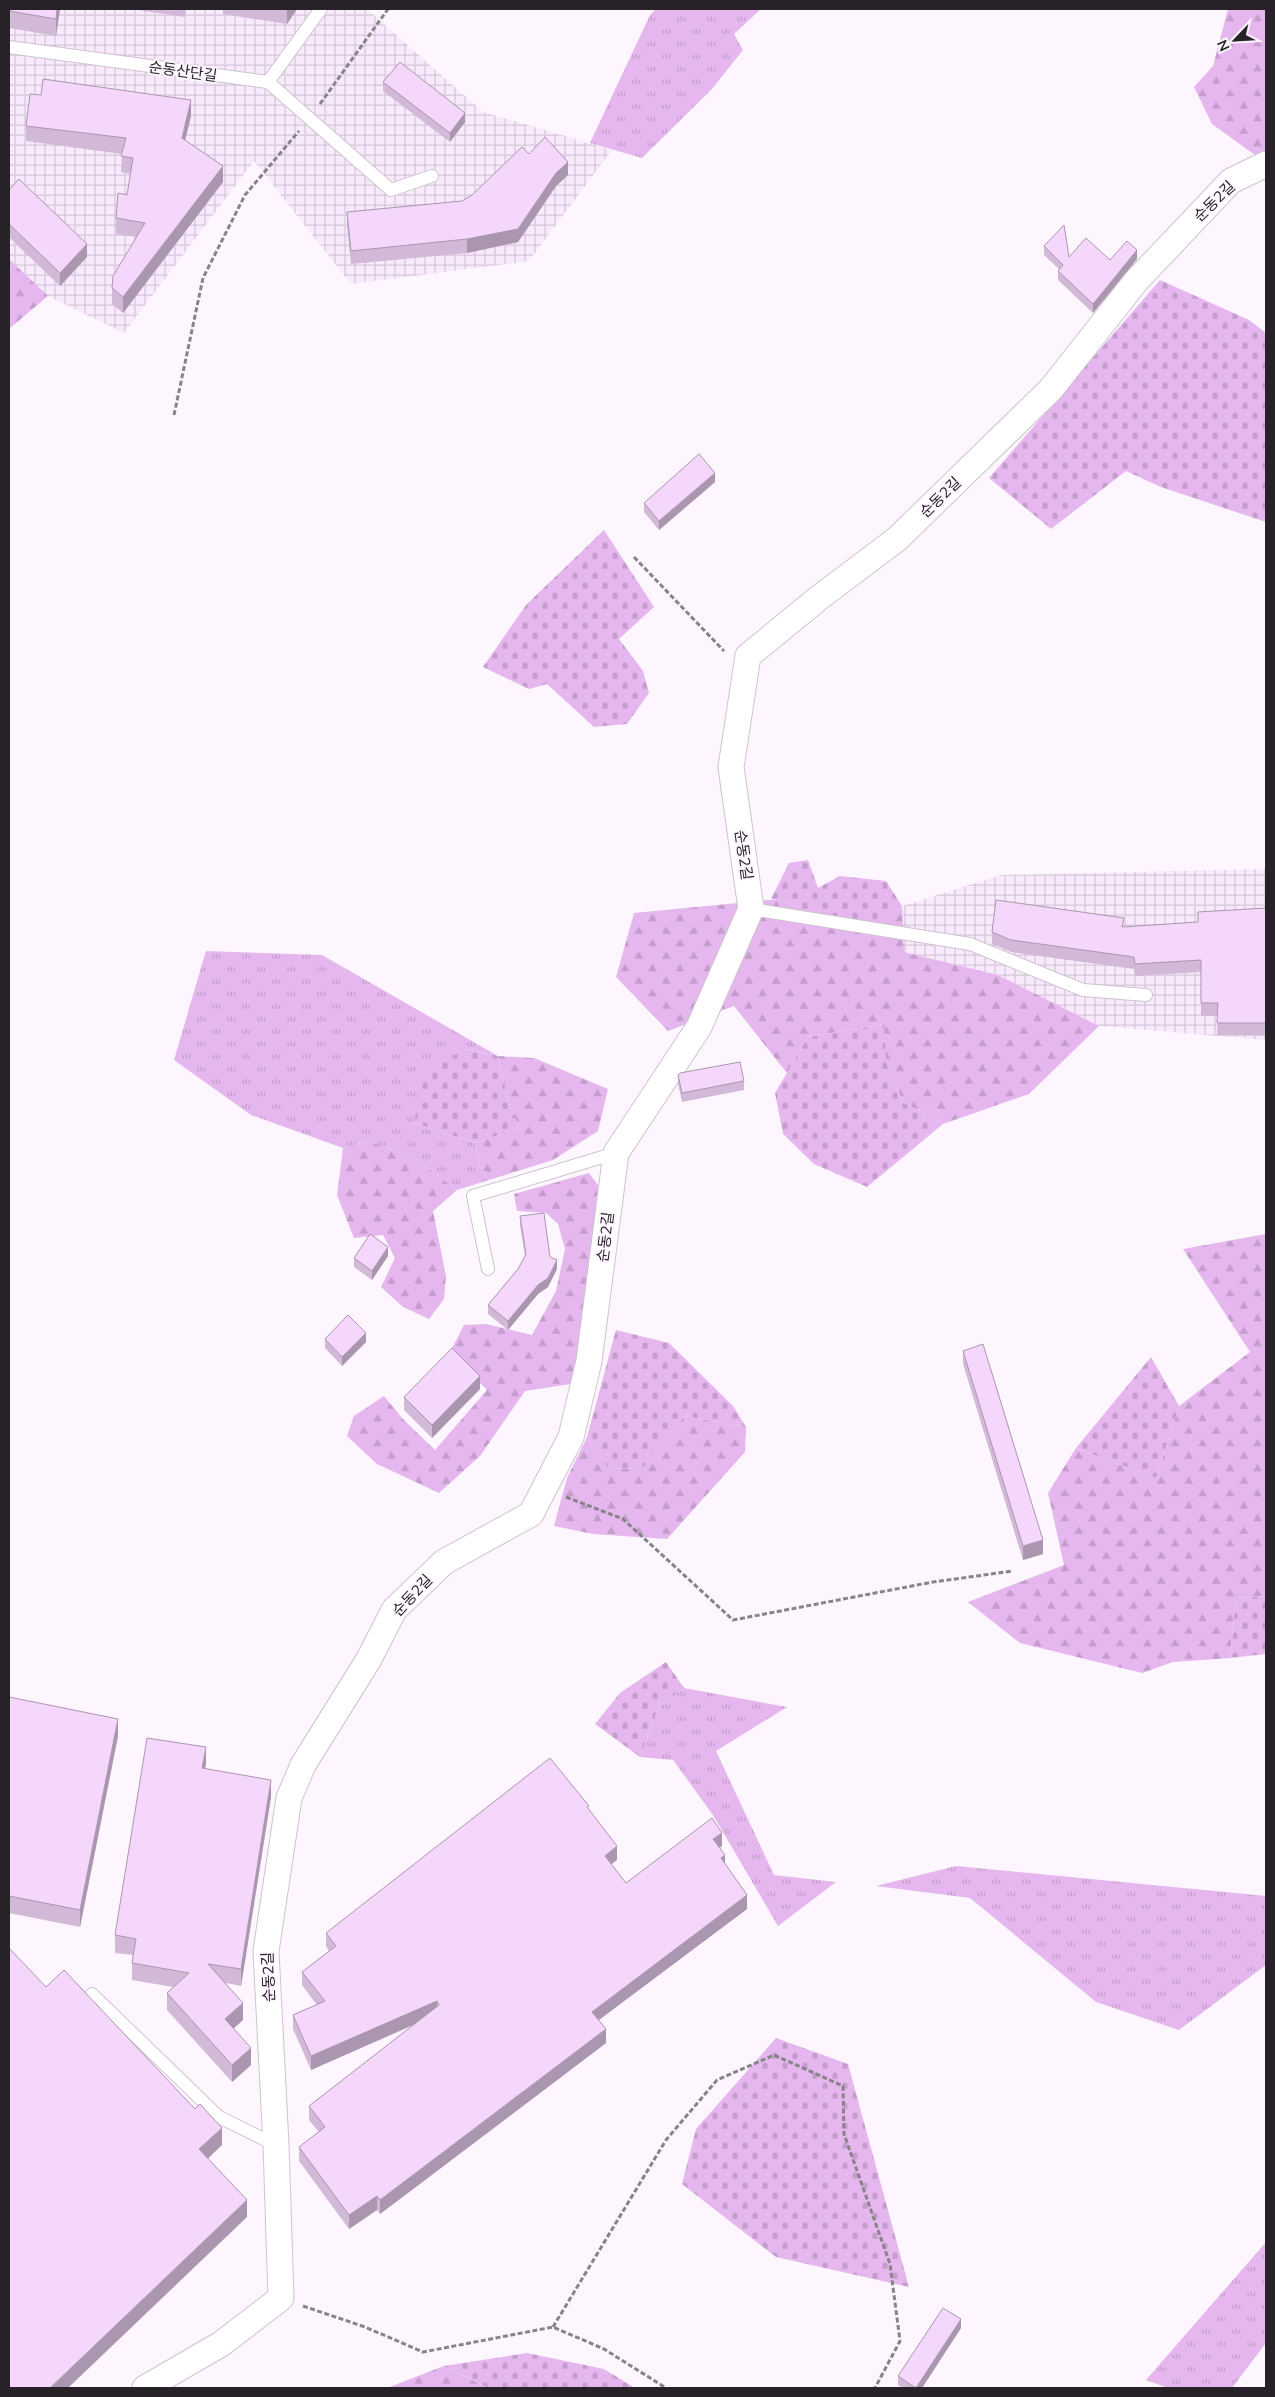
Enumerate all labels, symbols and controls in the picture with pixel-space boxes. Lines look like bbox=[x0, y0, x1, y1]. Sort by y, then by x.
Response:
north arrow bbox=[1210, 15, 1260, 65]
text: N bbox=[1213, 37, 1234, 54]
street label: 순동산단길 bbox=[148, 57, 218, 85]
street label: 순동2길 bbox=[1189, 177, 1239, 225]
street label: 순동2길 bbox=[915, 473, 965, 521]
street label: 순동2길 bbox=[731, 829, 757, 881]
street label: 순동2길 bbox=[592, 1211, 618, 1263]
street label: 순동2길 bbox=[388, 1570, 436, 1620]
street label: 순동2길 bbox=[258, 1951, 278, 2003]

